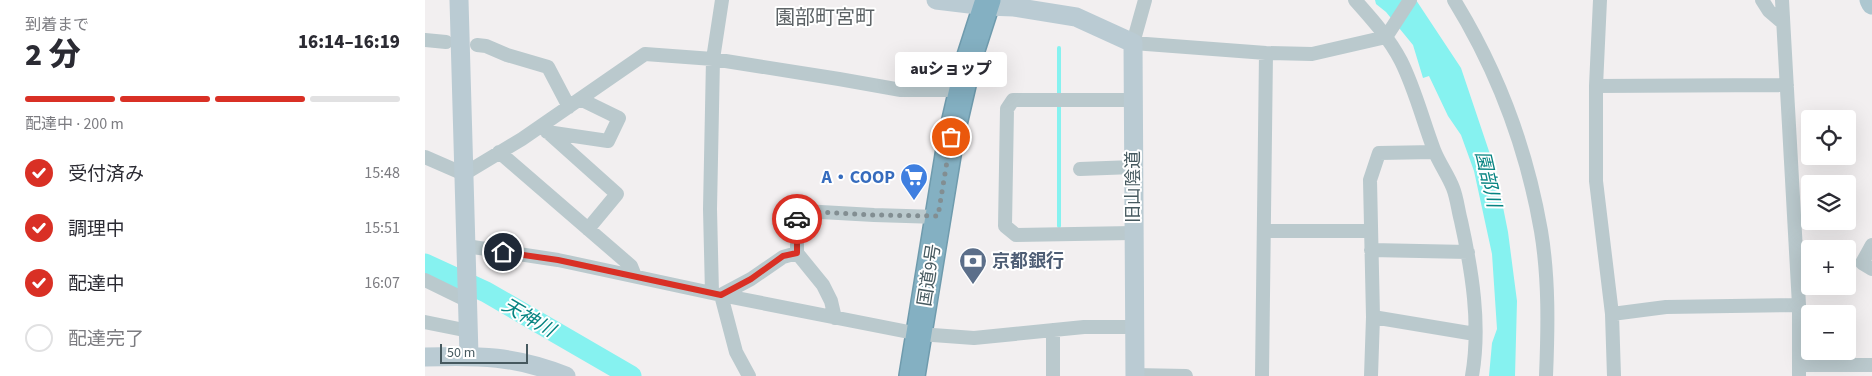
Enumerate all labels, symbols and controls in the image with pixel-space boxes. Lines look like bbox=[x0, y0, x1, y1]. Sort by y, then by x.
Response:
district label: 園部町宮町 bbox=[775, 4, 875, 32]
text: 到着まで bbox=[25, 14, 89, 36]
text: 16:14–16:19 bbox=[298, 29, 400, 56]
text: 2 分 bbox=[25, 32, 81, 78]
callout: auショップ bbox=[895, 52, 1007, 87]
text: auショップ bbox=[910, 58, 992, 80]
map controls bbox=[1801, 110, 1856, 360]
button: locate bbox=[1801, 110, 1856, 165]
text: 配達中 · 200 m bbox=[25, 113, 124, 135]
pin bbox=[930, 116, 972, 158]
icon: bag bbox=[937, 123, 965, 151]
water label: 園部川 bbox=[1468, 149, 1508, 212]
street label: 旧山陰道 bbox=[1121, 151, 1146, 223]
icon: check bbox=[25, 159, 53, 187]
text: 受付済み bbox=[68, 161, 144, 188]
text: 15:48 bbox=[364, 162, 400, 184]
supermarket icon: A・COOP bbox=[899, 162, 929, 201]
place label: A・COOP bbox=[821, 165, 895, 190]
button: layers bbox=[1801, 175, 1856, 230]
courier bbox=[772, 194, 822, 244]
icon: car bbox=[783, 205, 811, 233]
icon: check bbox=[25, 214, 53, 242]
text: 調理中 bbox=[68, 216, 125, 243]
text: 15:51 bbox=[364, 217, 400, 239]
pin bbox=[482, 231, 524, 273]
icon: home bbox=[489, 238, 517, 266]
button: + bbox=[1801, 240, 1856, 295]
street label: 国道9号 bbox=[912, 242, 947, 308]
bank icon: 京都銀行 bbox=[958, 246, 988, 285]
place label: 京都銀行 bbox=[992, 249, 1064, 274]
icon: check bbox=[25, 269, 53, 297]
text: 配達中 bbox=[68, 271, 125, 298]
text: 16:07 bbox=[364, 272, 400, 294]
water label: 天神川 bbox=[497, 292, 561, 345]
button: − bbox=[1801, 305, 1856, 360]
text: 配達完了 bbox=[68, 326, 144, 353]
scale bar bbox=[440, 341, 527, 364]
text: 50 m bbox=[447, 343, 475, 363]

